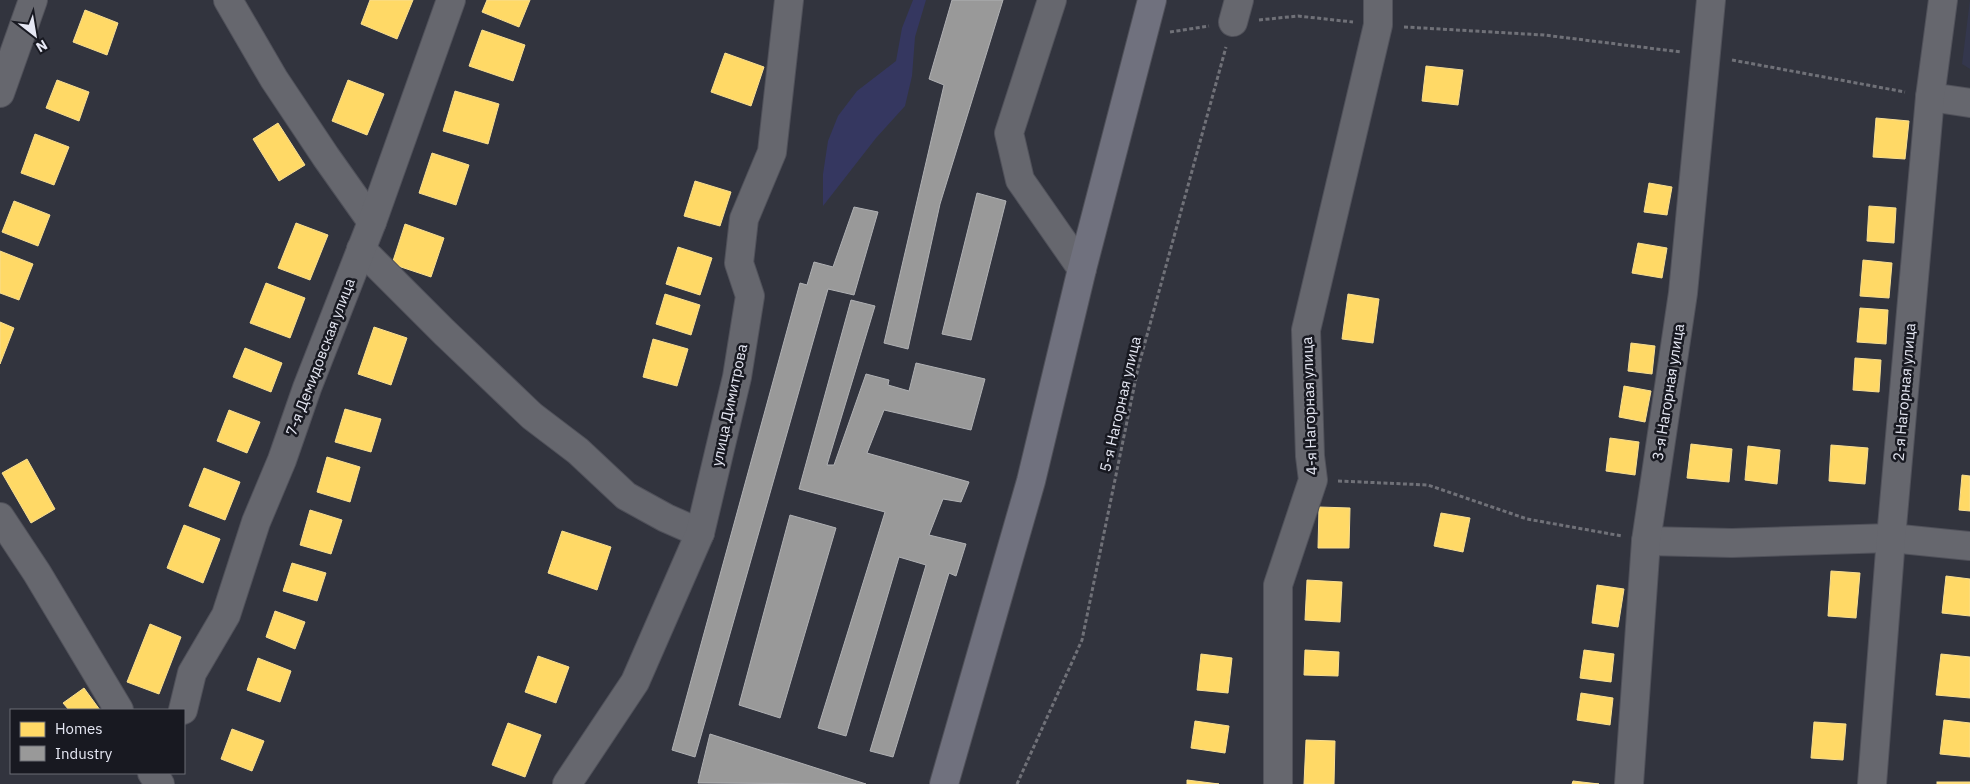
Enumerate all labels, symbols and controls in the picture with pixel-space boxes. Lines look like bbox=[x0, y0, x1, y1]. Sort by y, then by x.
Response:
north arrow bbox=[10, 10, 60, 60]
text: N bbox=[33, 36, 51, 56]
street label: 7-я Демидовская улица bbox=[281, 275, 359, 439]
street label: 3-я Нагорная улица bbox=[1648, 322, 1688, 462]
street label: 2-я Нагорная улица bbox=[1889, 322, 1919, 462]
street label: 5-я Нагорная улица bbox=[1095, 334, 1145, 474]
street label: 4-я Нагорная улица bbox=[1297, 336, 1321, 476]
street label: улица Димитрова bbox=[707, 342, 751, 468]
legend bbox=[10, 709, 185, 774]
text: Homes bbox=[55, 719, 103, 738]
text: Industry bbox=[55, 744, 113, 763]

